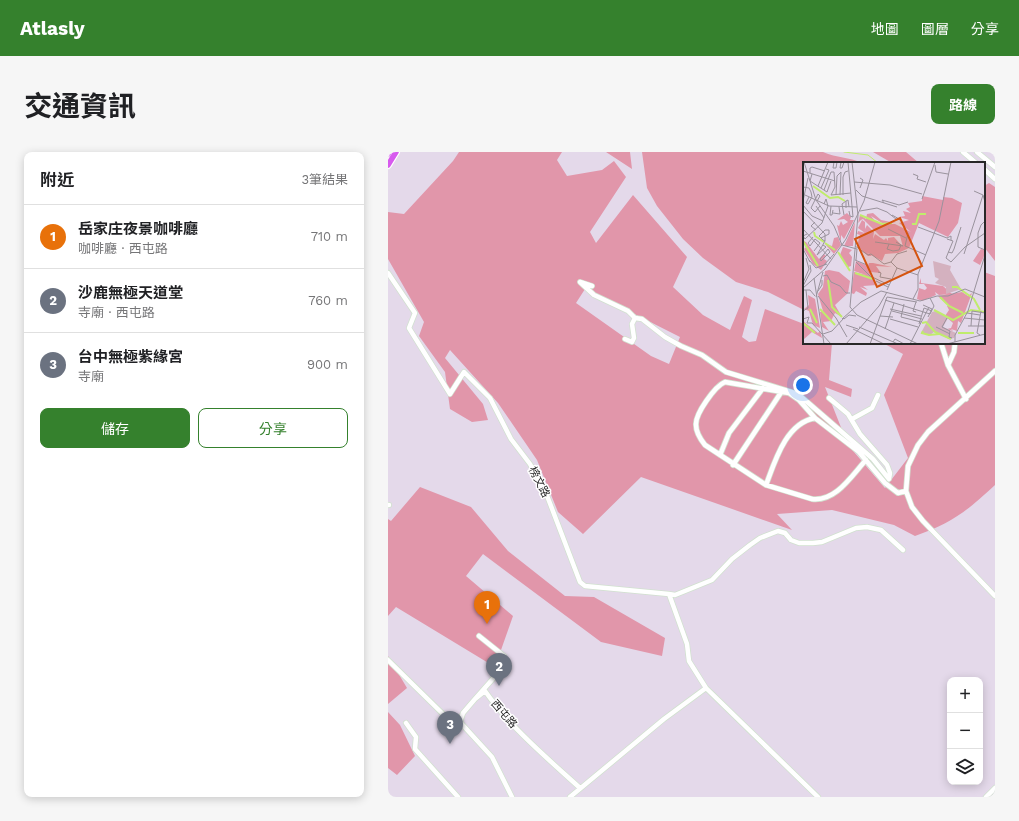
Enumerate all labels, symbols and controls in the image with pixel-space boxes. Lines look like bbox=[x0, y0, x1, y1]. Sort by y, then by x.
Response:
text: Atlasly bbox=[20, 17, 85, 40]
text: 地圖 bbox=[871, 21, 899, 37]
text: 圖層 bbox=[921, 21, 949, 37]
text: 分享 bbox=[971, 21, 999, 37]
button: 路線 bbox=[931, 84, 995, 124]
text: 交通資訊 bbox=[24, 90, 136, 123]
inset map bbox=[803, 162, 985, 344]
text: 附近 bbox=[40, 170, 74, 190]
text: 3筆結果 bbox=[301, 172, 348, 187]
text: 岳家庄夜景咖啡廳 bbox=[78, 220, 198, 238]
text: 1 bbox=[50, 229, 56, 244]
text: 710 m bbox=[311, 229, 348, 244]
text: 咖啡廳 · 西屯路 bbox=[78, 241, 168, 256]
text: 沙鹿無極天道堂 bbox=[78, 284, 183, 302]
text: 2 bbox=[49, 293, 57, 308]
text: 760 m bbox=[308, 293, 348, 308]
text: 寺廟 · 西屯路 bbox=[78, 305, 155, 320]
text: 台中無極紫緣宮 bbox=[78, 348, 183, 366]
text: 3 bbox=[49, 357, 57, 372]
text: 900 m bbox=[307, 357, 348, 372]
text: 寺廟 bbox=[78, 369, 104, 384]
your location bbox=[793, 375, 813, 395]
button: 儲存 bbox=[40, 408, 190, 448]
button: 分享 bbox=[198, 408, 348, 448]
street label: 榜文路 bbox=[526, 464, 552, 500]
pin: 1 bbox=[474, 591, 500, 624]
pin: 2 bbox=[486, 653, 512, 686]
map controls bbox=[947, 677, 983, 785]
button: + bbox=[947, 677, 983, 713]
street label: 西屯路 bbox=[488, 697, 520, 731]
pin: 3 bbox=[437, 711, 463, 744]
button: − bbox=[947, 713, 983, 749]
button: layers bbox=[947, 749, 983, 785]

